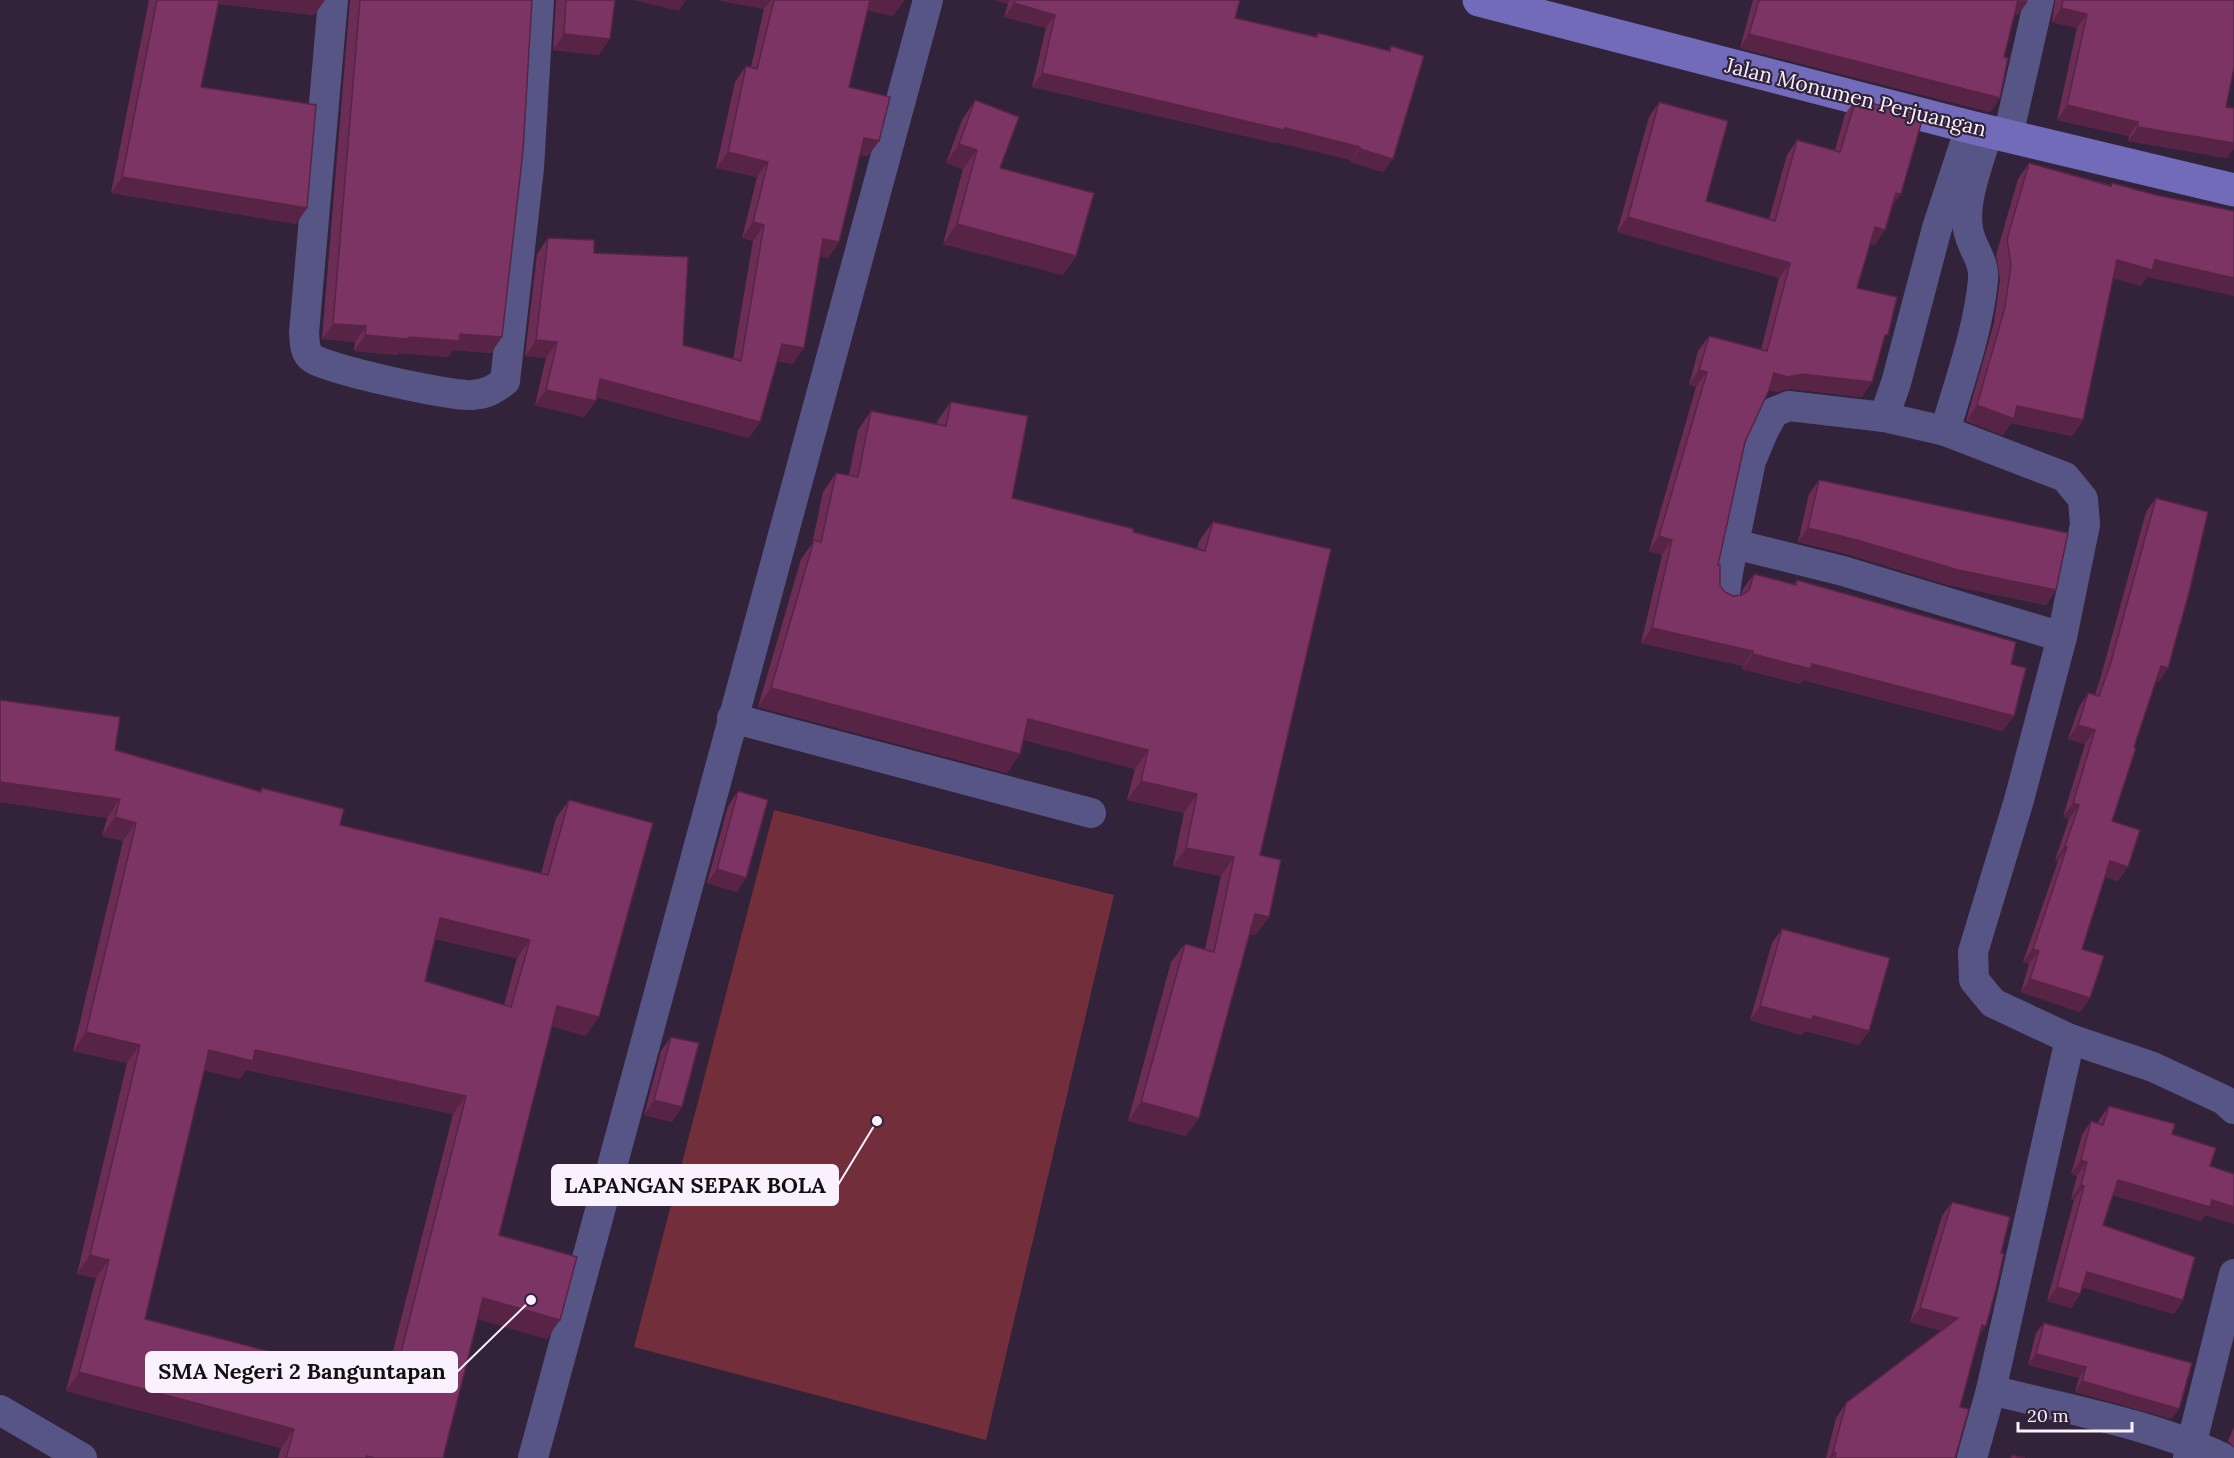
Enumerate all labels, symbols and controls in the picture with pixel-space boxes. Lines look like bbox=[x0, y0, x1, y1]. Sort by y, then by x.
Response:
street label: Jalan Monumen Perjuangan bbox=[1722, 51, 1990, 143]
callout: LAPANGAN SEPAK BOLA bbox=[552, 1165, 838, 1205]
text: LAPANGAN SEPAK BOLA bbox=[564, 1171, 826, 1199]
callout: SMA Negeri 2 Banguntapan bbox=[146, 1352, 457, 1392]
text: SMA Negeri 2 Banguntapan bbox=[158, 1357, 446, 1385]
scale bar bbox=[2018, 1395, 2132, 1433]
text: 20 m bbox=[2027, 1404, 2069, 1427]

